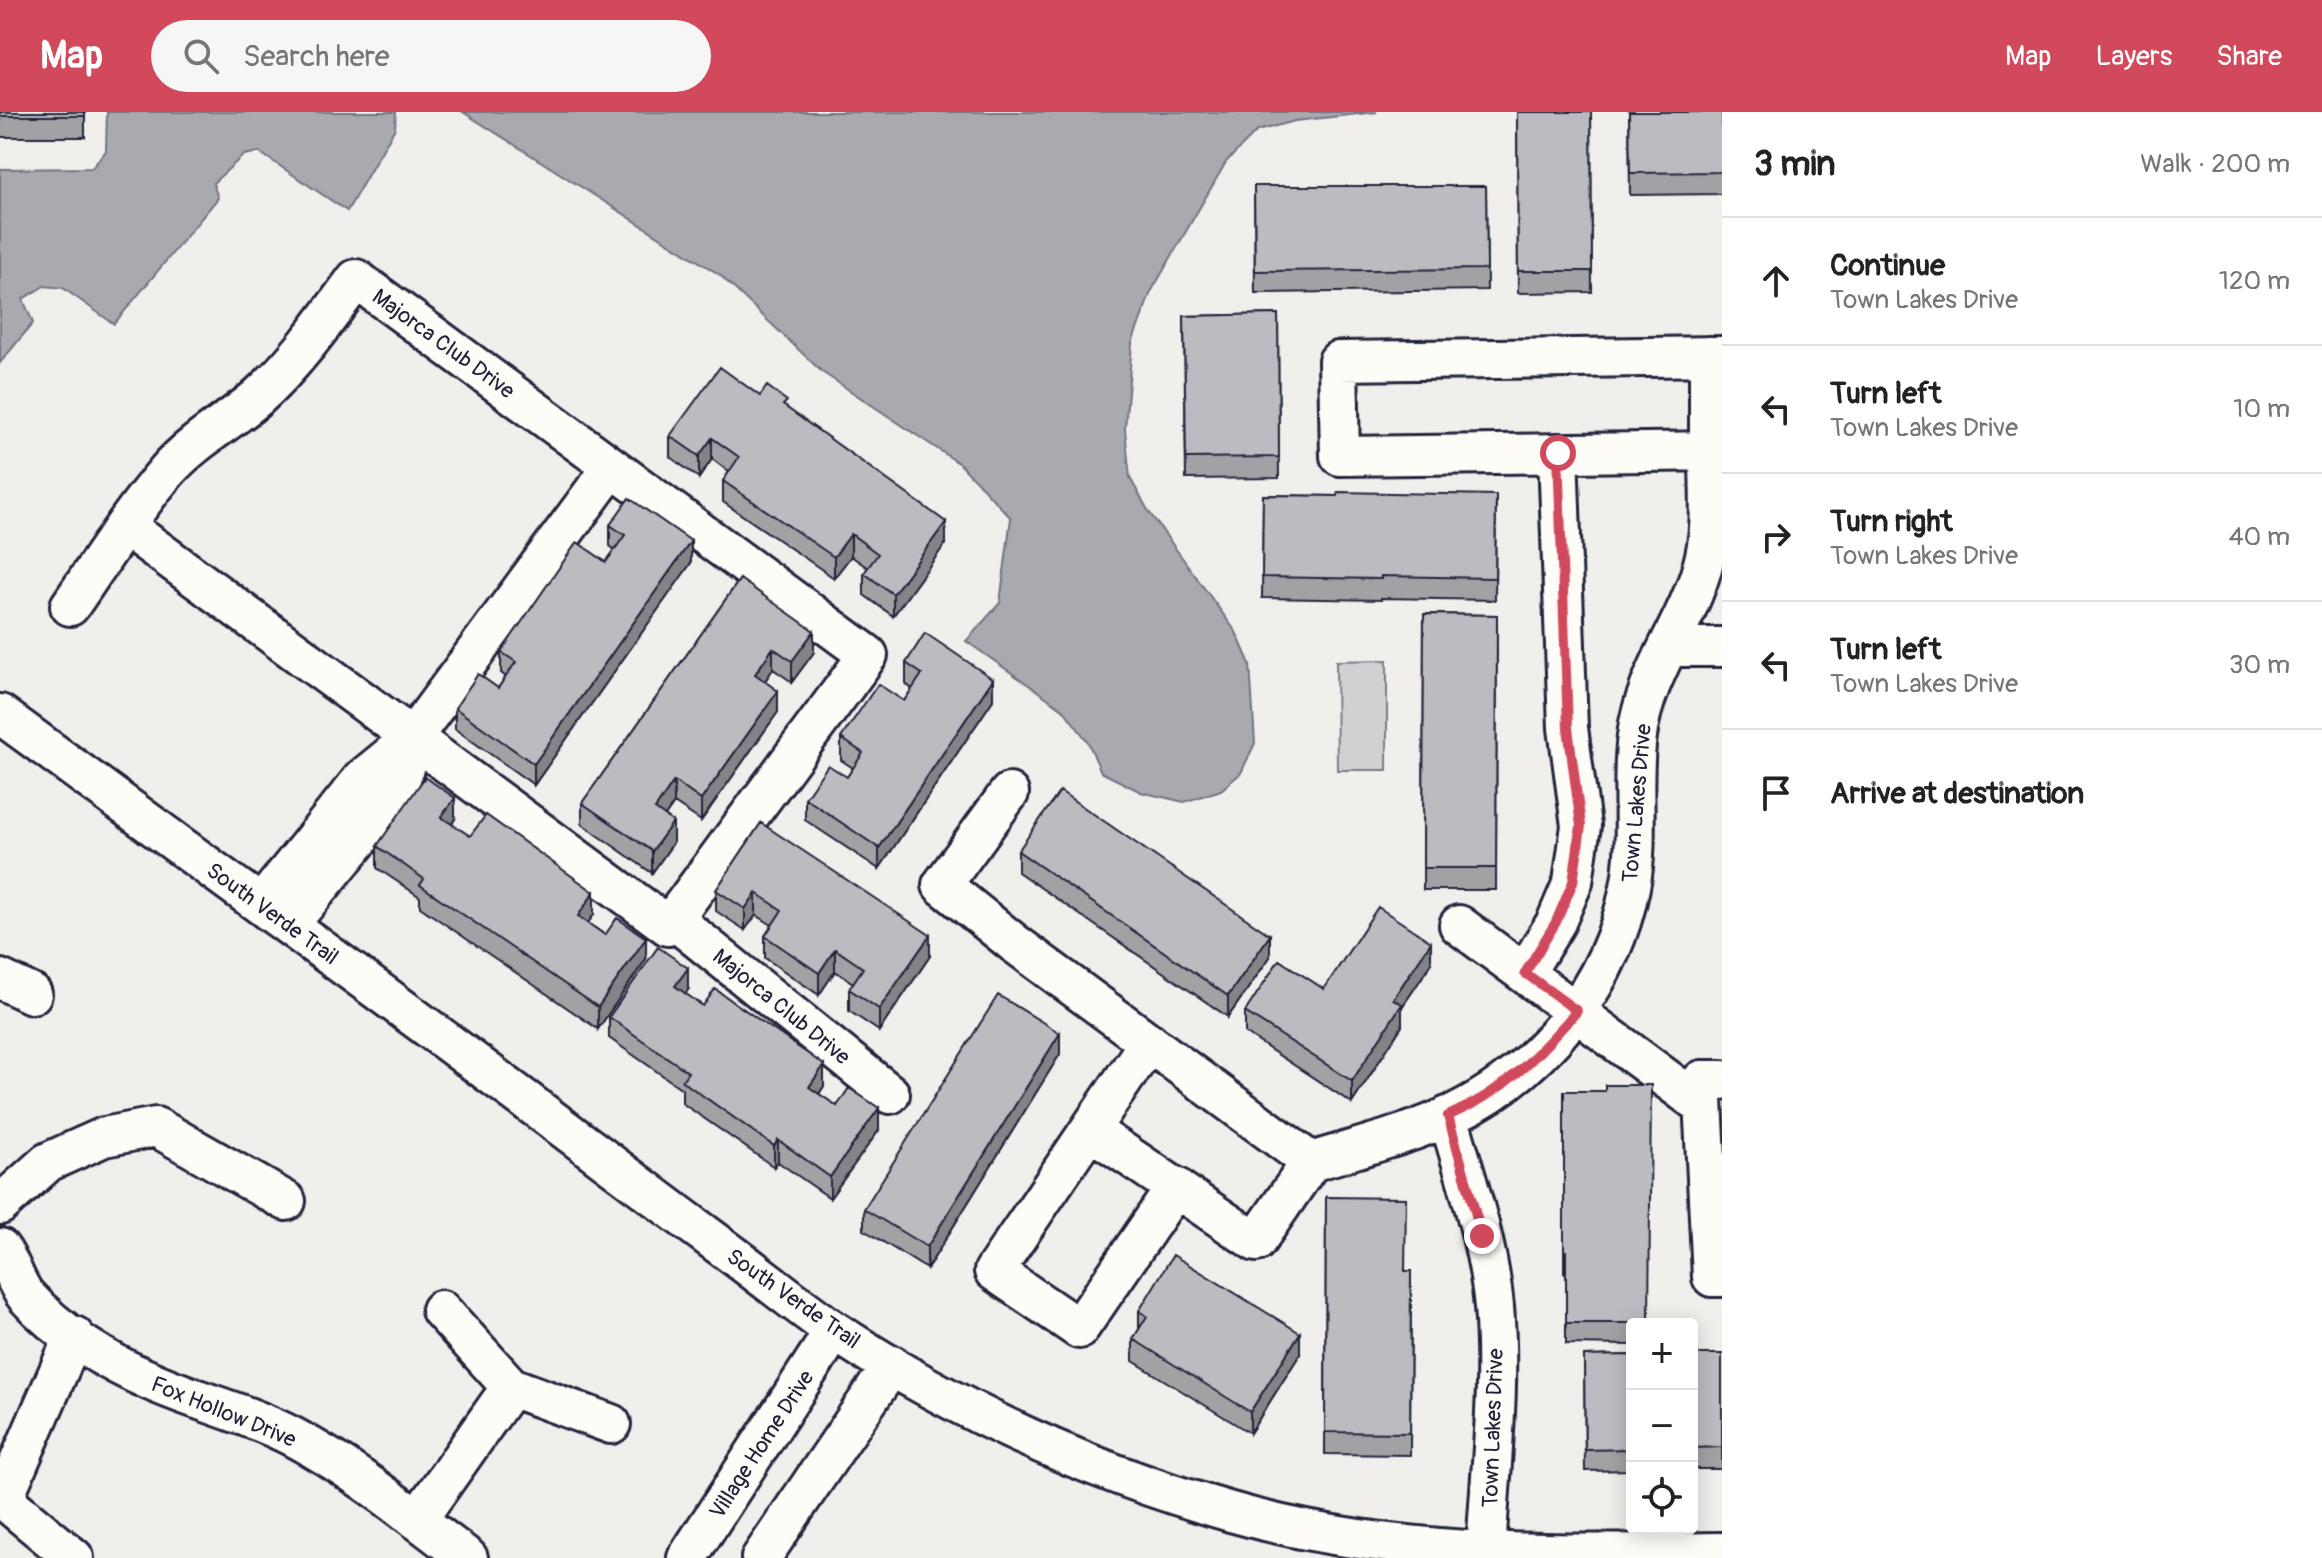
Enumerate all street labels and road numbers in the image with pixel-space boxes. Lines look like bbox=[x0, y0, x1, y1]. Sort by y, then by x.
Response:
street label: Majorca Club Drive bbox=[367, 283, 520, 405]
street label: Town Lakes Drive bbox=[1616, 722, 1658, 884]
street label: South Verde Trail bbox=[201, 856, 344, 971]
street label: Majorca Club Drive bbox=[707, 943, 856, 1071]
street label: South Verde Trail bbox=[721, 1242, 866, 1355]
street label: Town Lakes Drive bbox=[1476, 1348, 1510, 1508]
street label: Village Home Drive bbox=[703, 1365, 820, 1524]
street label: Fox Hollow Drive bbox=[147, 1370, 300, 1454]

